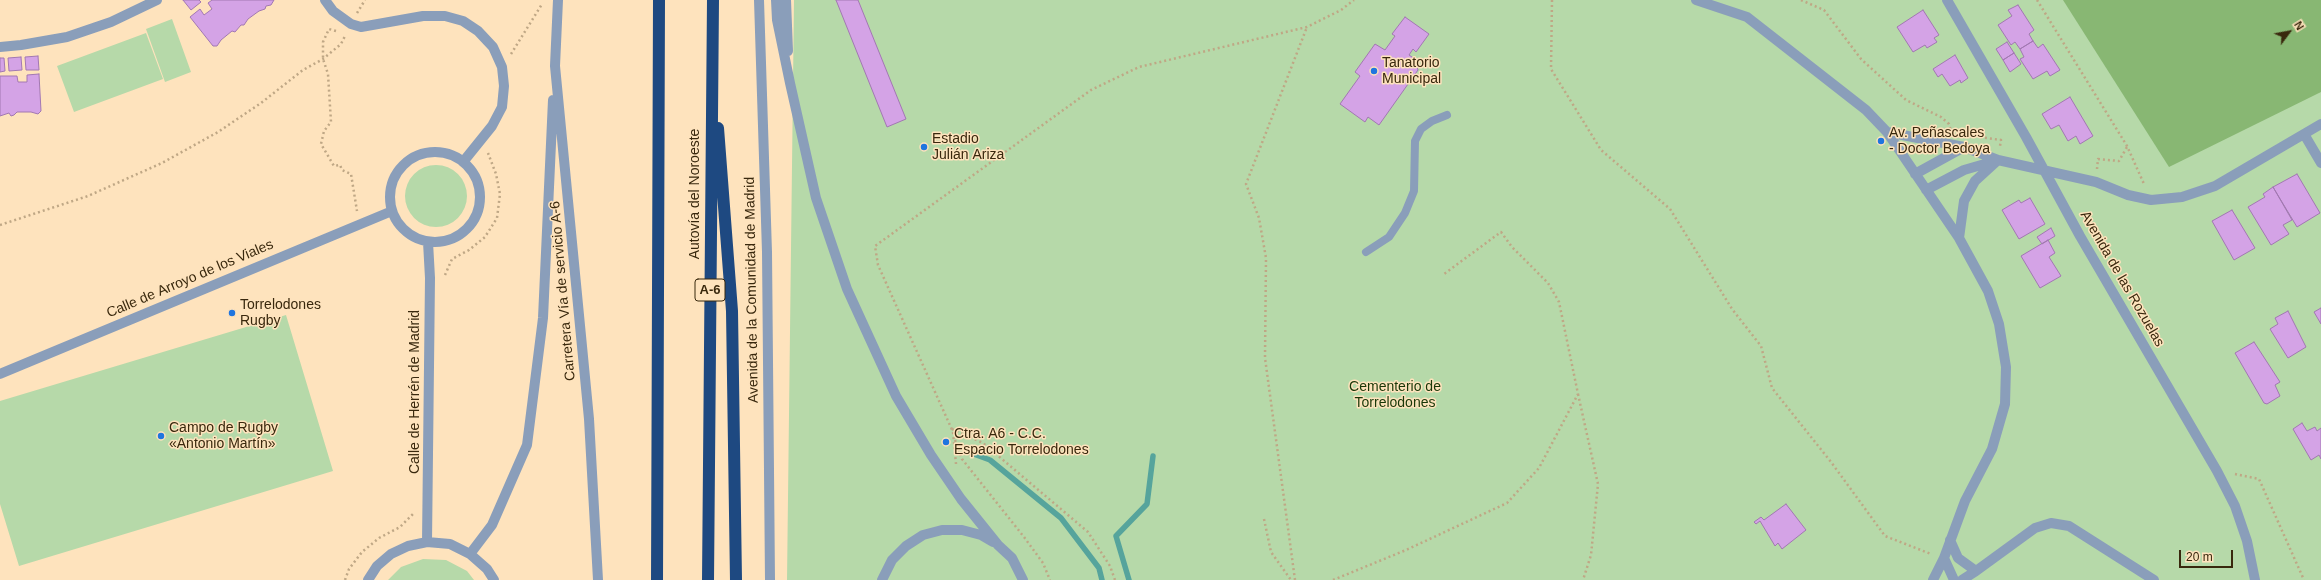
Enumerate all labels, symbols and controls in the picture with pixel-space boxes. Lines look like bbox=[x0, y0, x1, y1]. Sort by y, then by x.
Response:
north arrow bbox=[2269, 12, 2309, 52]
text: N bbox=[2292, 19, 2306, 32]
place label: Tanatorio Municipal bbox=[1382, 55, 1441, 88]
marker: Tanatorio Municipal bbox=[1369, 66, 1379, 76]
place label: Av. Peñascales - Doctor Bedoya bbox=[1889, 125, 1990, 158]
street label: Autovía del Noroeste bbox=[687, 129, 703, 259]
place label: Estadio Julián Ariza bbox=[932, 131, 1004, 164]
marker: Av. Peñascales - Doctor Bedoya bbox=[1876, 136, 1886, 146]
marker: Estadio Julián Ariza bbox=[919, 142, 929, 152]
street label: Avenida de la Comunidad de Madrid bbox=[742, 177, 762, 403]
street label: Carretera Vía de servicio A-6 bbox=[547, 200, 579, 382]
street label: Avenida de las Rozuelas bbox=[2076, 208, 2168, 350]
street label: Calle de Arroyo de los Viales bbox=[104, 236, 276, 322]
road number: A-6 bbox=[695, 279, 725, 301]
place label: Torrelodones Rugby bbox=[240, 297, 321, 330]
marker: Torrelodones Rugby bbox=[227, 308, 237, 318]
street label: Calle de Herrén de Madrid bbox=[407, 310, 423, 474]
park label: Cementerio de Torrelodones bbox=[1349, 379, 1441, 412]
place label: Campo de Rugby «Antonio Martín» bbox=[169, 420, 278, 452]
place label: Ctra. A6 - C.C. Espacio Torrelodones bbox=[954, 426, 1089, 458]
marker: Campo de Rugby «Antonio Martín» bbox=[156, 431, 166, 441]
marker: Ctra. A6 - C.C. Espacio Torrelodones bbox=[941, 437, 951, 447]
scale bar bbox=[2181, 542, 2235, 568]
text: 20 m bbox=[2186, 550, 2213, 564]

